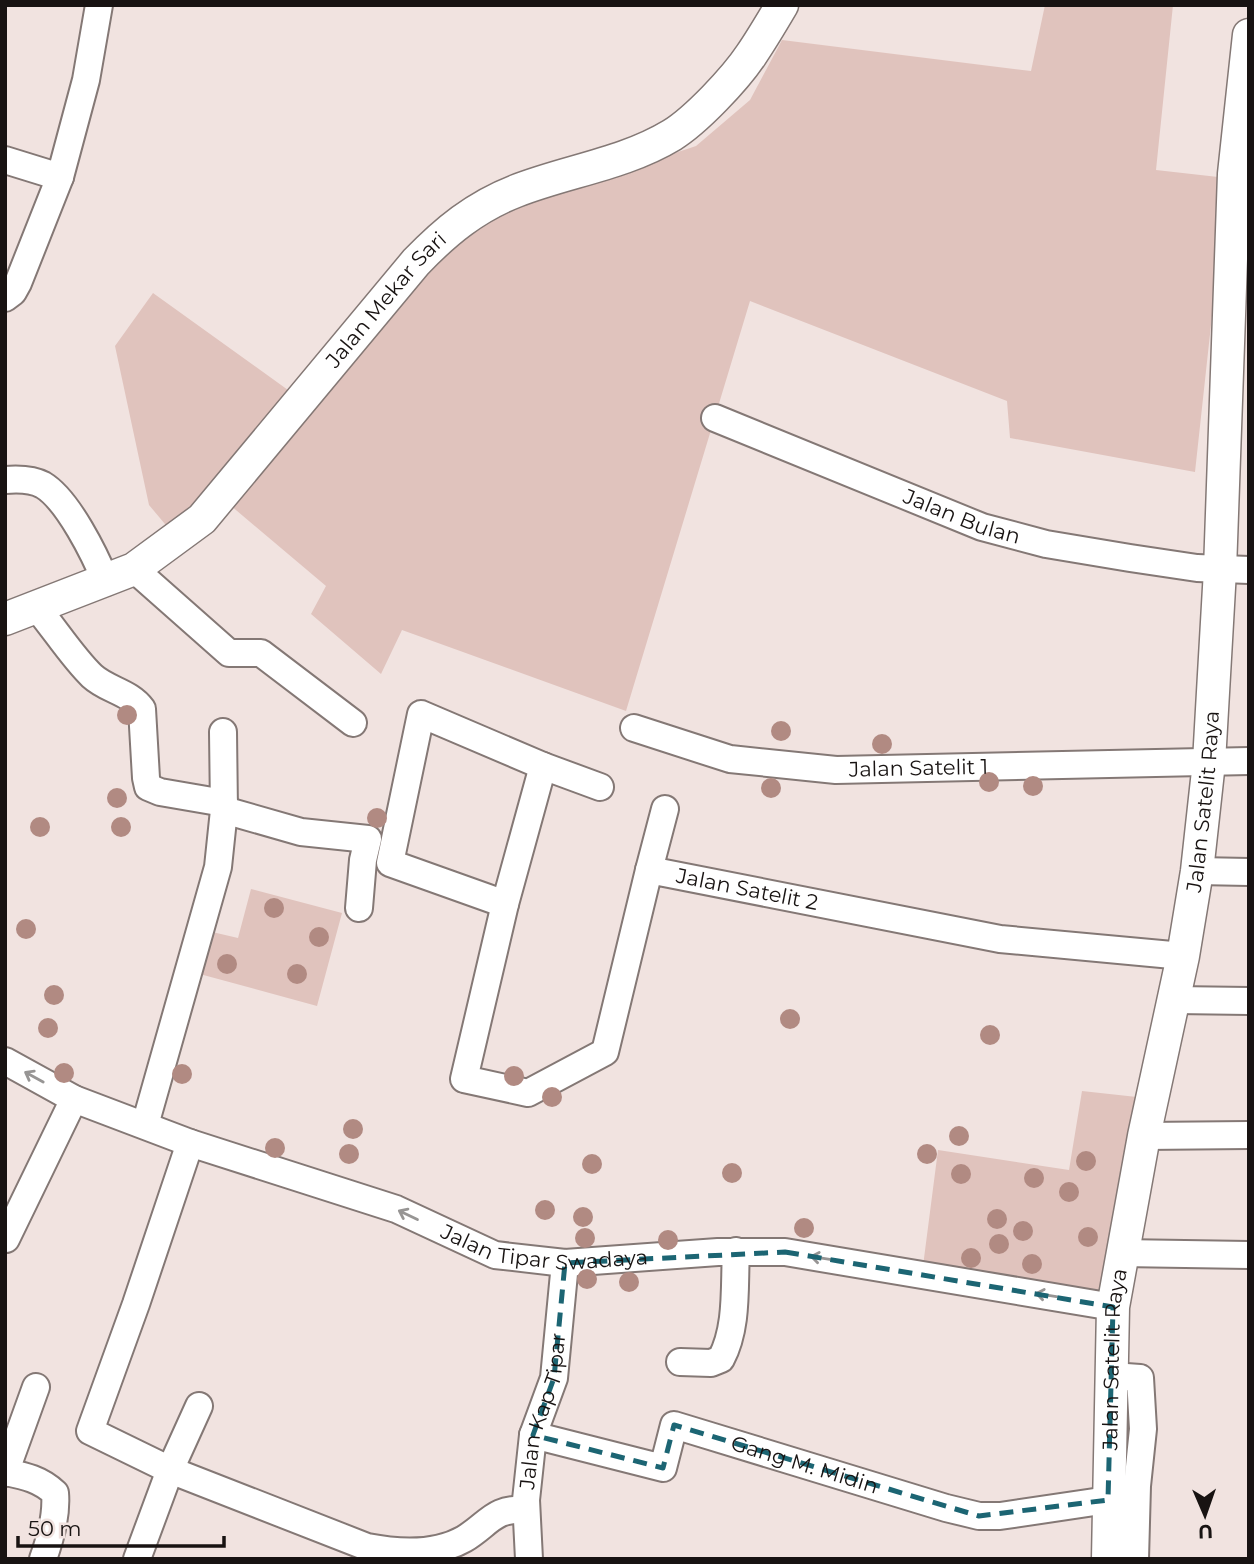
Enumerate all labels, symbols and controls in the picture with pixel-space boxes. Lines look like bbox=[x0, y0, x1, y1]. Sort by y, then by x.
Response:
street label: Jalan Mekar Sari bbox=[320, 226, 451, 373]
street label: Jalan Bulan bbox=[899, 483, 1023, 549]
street label: Jalan Satelit Raya bbox=[1181, 710, 1224, 895]
street label: Jalan Satelit 1 bbox=[847, 754, 989, 782]
street label: Jalan Satelit 2 bbox=[673, 862, 820, 915]
one-way arrow bbox=[25, 1070, 45, 1084]
one-way arrow bbox=[398, 1207, 419, 1221]
street label: Jalan Tipar Swadaya bbox=[436, 1218, 649, 1275]
one-way arrow bbox=[810, 1251, 833, 1264]
street label: Jalan Satelit Raya bbox=[1097, 1266, 1132, 1451]
one-way arrow bbox=[1035, 1288, 1058, 1301]
street label: Jalan Kap Tipar bbox=[514, 1332, 570, 1492]
street label: Gang M. Midin bbox=[728, 1430, 881, 1499]
north arrow bbox=[1170, 1480, 1240, 1550]
scale bar bbox=[18, 1504, 224, 1548]
text: 50 m bbox=[28, 1516, 82, 1541]
text: U bbox=[1198, 1520, 1213, 1543]

